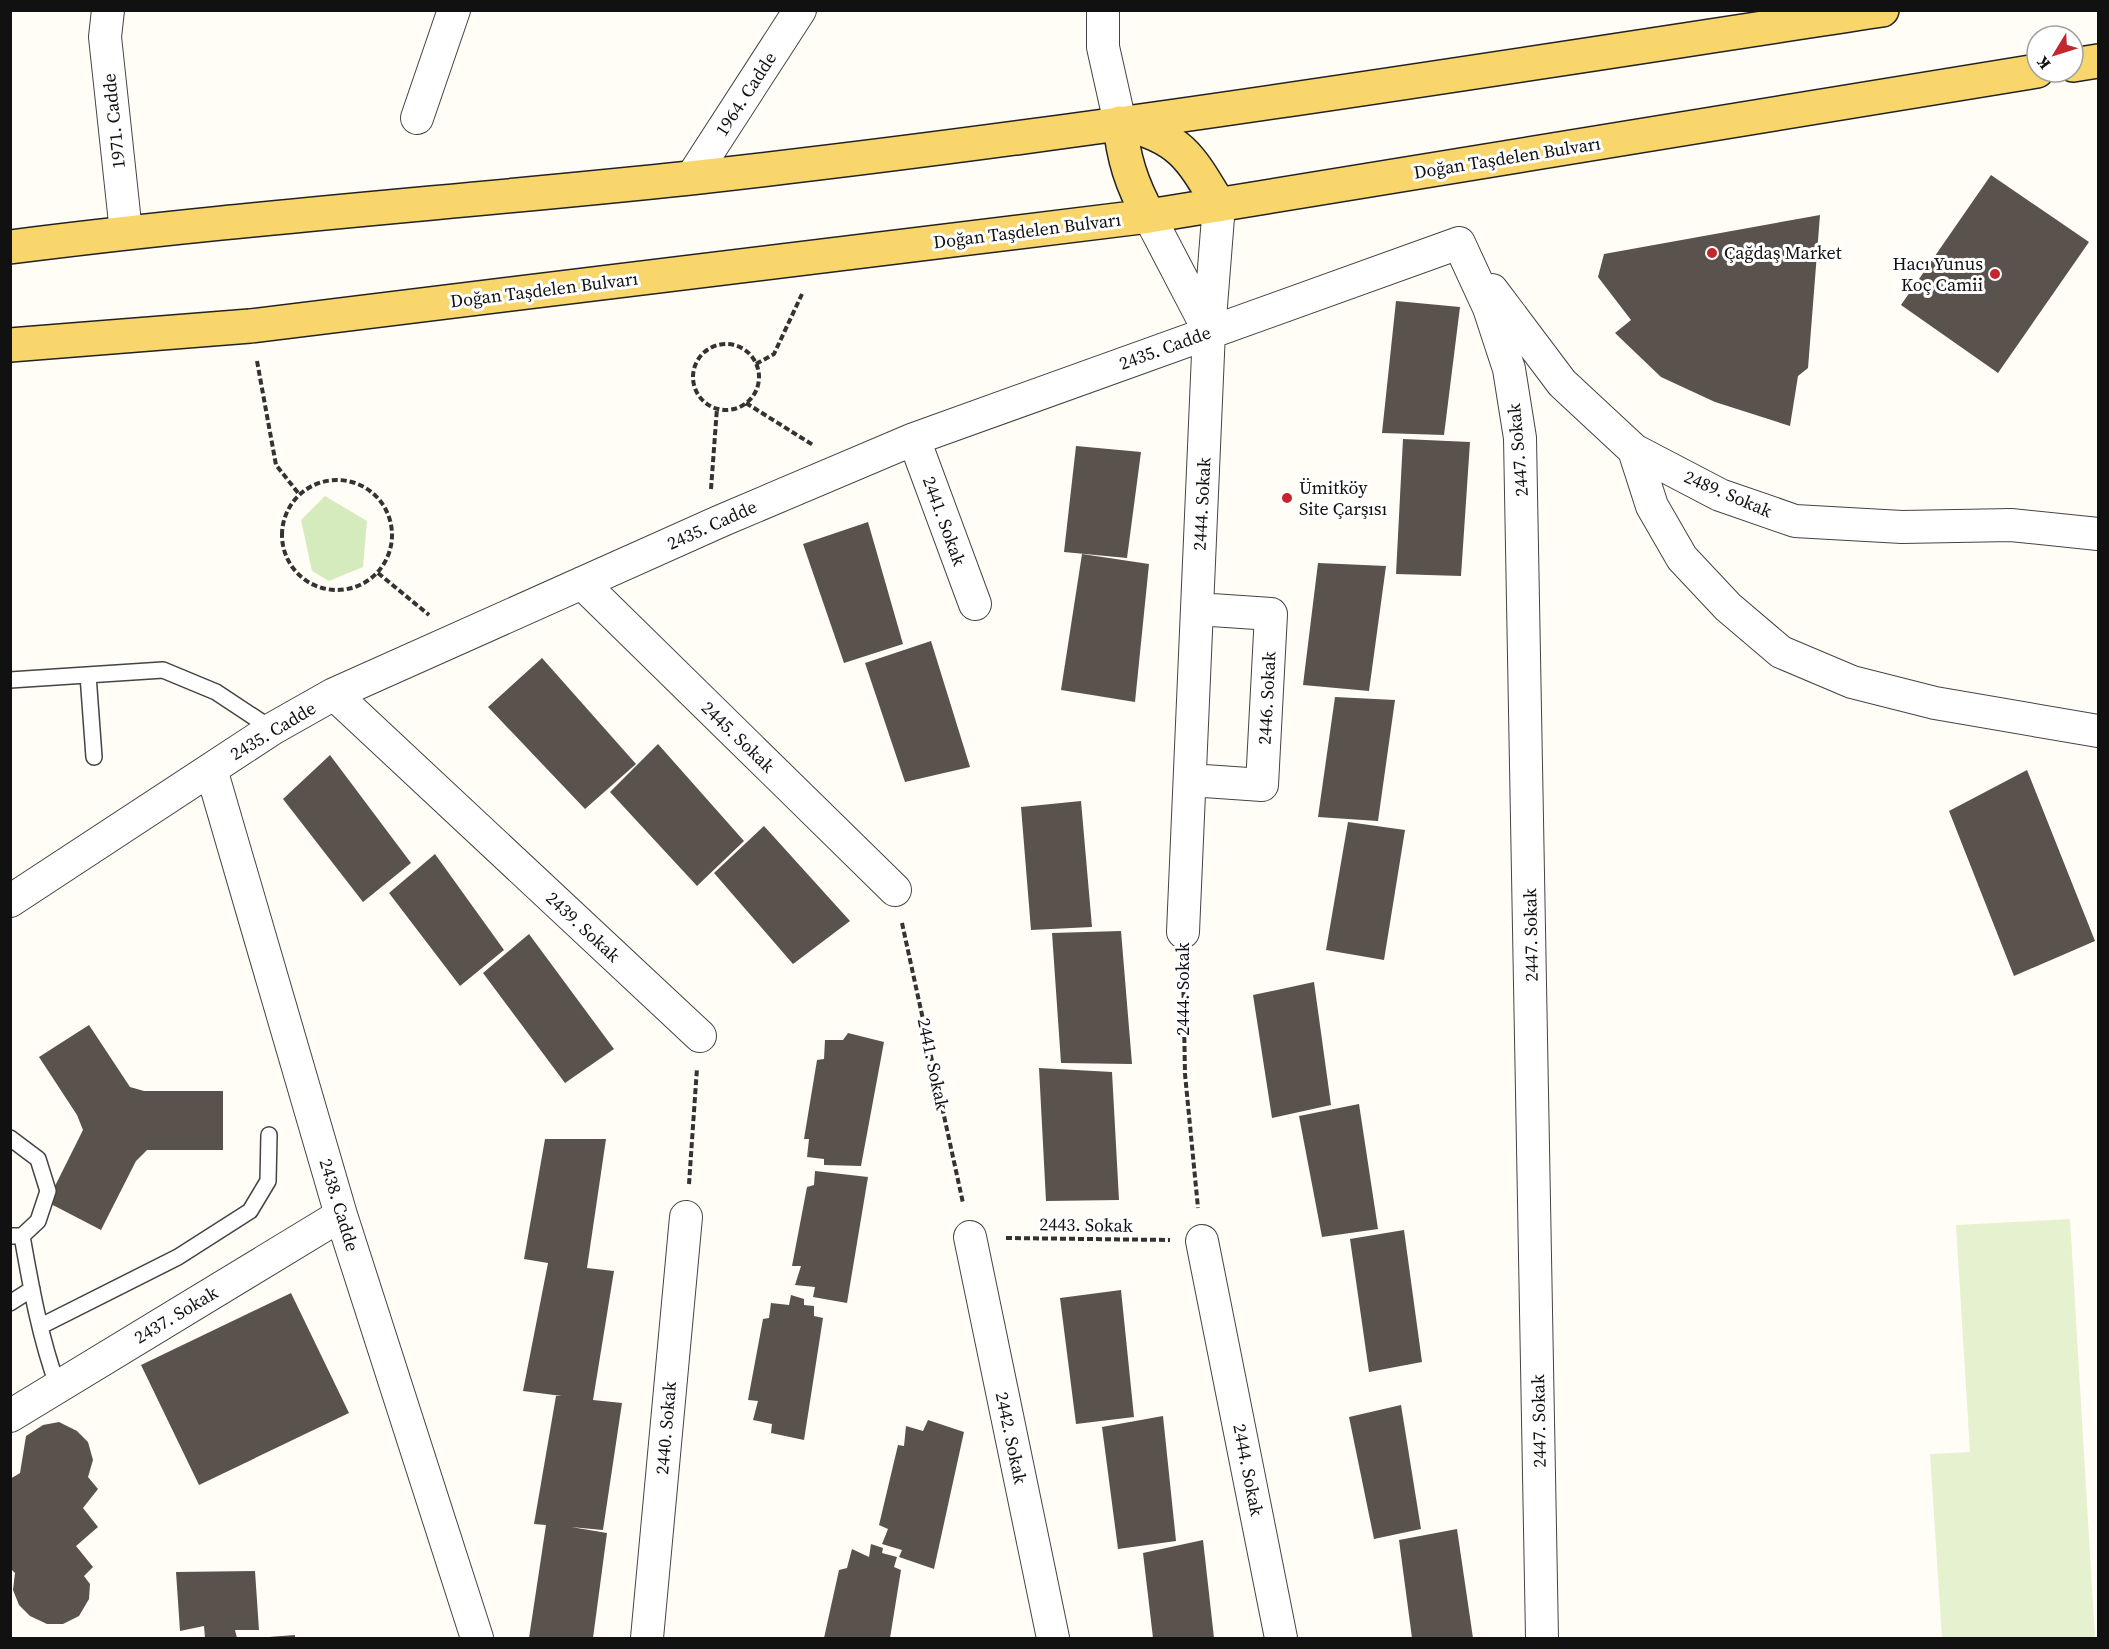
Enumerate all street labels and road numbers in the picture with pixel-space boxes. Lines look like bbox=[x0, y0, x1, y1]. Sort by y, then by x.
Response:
street label: 1964. Cadde bbox=[709, 47, 782, 141]
street label: 1971. Cadde bbox=[96, 72, 131, 170]
street label: Doğan Taşdelen Bulvarı bbox=[1412, 130, 1602, 185]
street label: Doğan Taşdelen Bulvarı bbox=[932, 207, 1122, 254]
street label: Doğan Taşdelen Bulvarı bbox=[449, 266, 639, 313]
street label: 2435. Cadde bbox=[1116, 319, 1214, 376]
street label: 2447. Sokak bbox=[1501, 402, 1534, 498]
street label: 2444. Sokak bbox=[1187, 457, 1216, 551]
street label: 2489. Sokak bbox=[1680, 464, 1776, 523]
street label: 2441. Sokak bbox=[917, 473, 972, 569]
street label: 2435. Cadde bbox=[663, 494, 761, 555]
street label: 2446. Sokak bbox=[1252, 651, 1281, 745]
street label: 2435. Cadde bbox=[225, 695, 320, 766]
street label: 2445. Sokak bbox=[696, 695, 781, 778]
street label: 2439. Sokak bbox=[541, 886, 626, 968]
street label: 2447. Sokak bbox=[1517, 888, 1544, 982]
street label: 2444. Sokak bbox=[1170, 942, 1195, 1036]
street label: 2441. Sokak bbox=[912, 1016, 955, 1112]
street label: 2438. Cadde bbox=[314, 1155, 365, 1254]
street label: 2443. Sokak bbox=[1039, 1211, 1133, 1238]
street label: 2437. Sokak bbox=[129, 1280, 222, 1349]
street label: 2447. Sokak bbox=[1525, 1374, 1552, 1468]
street label: 2440. Sokak bbox=[649, 1380, 682, 1476]
street label: 2442. Sokak bbox=[990, 1390, 1033, 1486]
street label: 2444. Sokak bbox=[1227, 1422, 1270, 1518]

